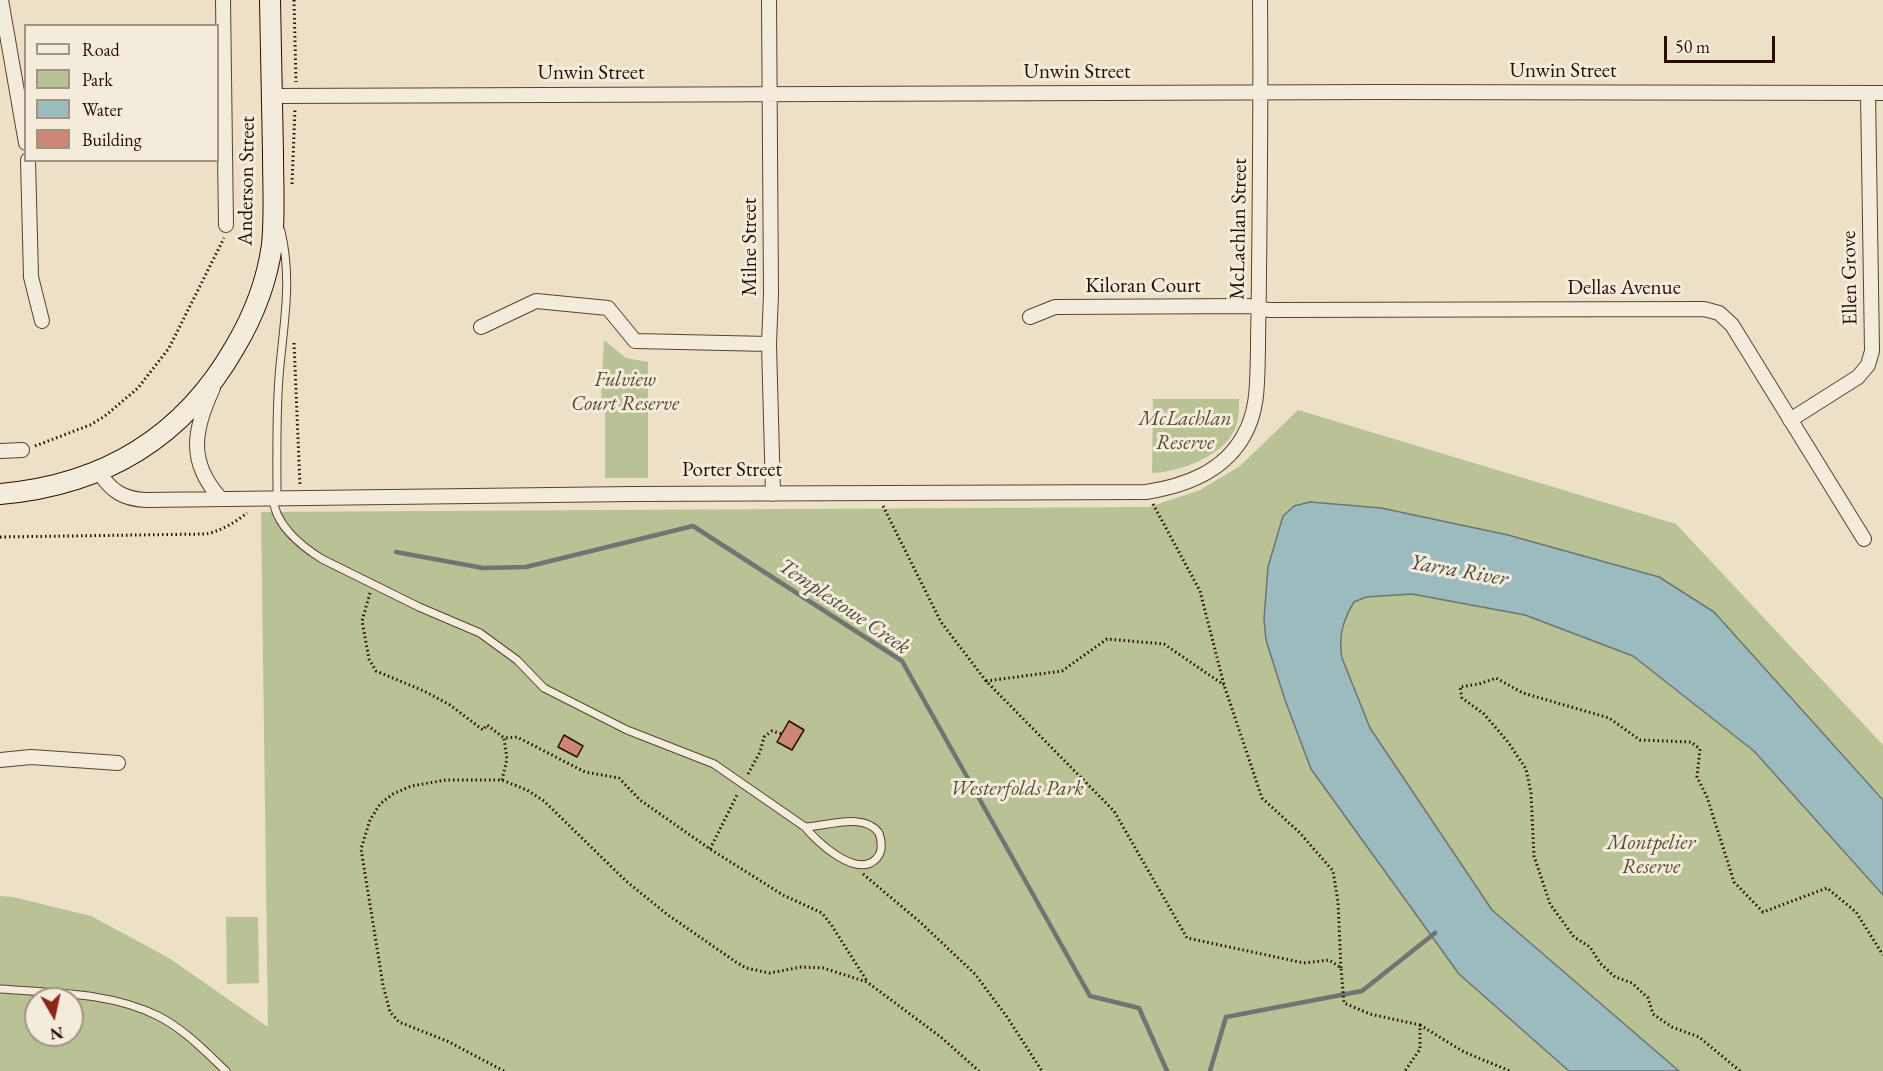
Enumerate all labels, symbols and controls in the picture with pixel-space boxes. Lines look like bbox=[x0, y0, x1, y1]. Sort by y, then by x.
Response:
legend bbox=[24, 24, 219, 162]
scale bar bbox=[1667, 24, 1778, 62]
text: 50 m bbox=[1675, 35, 1710, 58]
text: Road bbox=[82, 38, 120, 61]
street label: Unwin Street bbox=[1509, 58, 1617, 84]
street label: Unwin Street bbox=[1023, 59, 1131, 85]
street label: Unwin Street bbox=[537, 60, 645, 86]
text: Park bbox=[82, 68, 113, 91]
text: Water bbox=[82, 98, 123, 121]
street label: Anderson Street bbox=[233, 116, 261, 246]
text: Building bbox=[82, 128, 142, 151]
street label: McLachlan Street bbox=[1225, 158, 1253, 300]
street label: Milne Street bbox=[737, 198, 763, 296]
street label: Ellen Grove bbox=[1837, 230, 1863, 326]
street label: Kiloran Court bbox=[1085, 273, 1201, 299]
street label: Dellas Avenue bbox=[1567, 275, 1681, 301]
park label: Fulview Court Reserve bbox=[571, 367, 679, 417]
park label: McLachlan Reserve bbox=[1139, 406, 1231, 456]
street label: Porter Street bbox=[682, 457, 782, 483]
water label: Yarra River bbox=[1408, 549, 1510, 593]
water label: Templestowe Creek bbox=[773, 553, 915, 661]
park label: Westerfolds Park bbox=[950, 776, 1084, 802]
park label: Montpelier Reserve bbox=[1607, 830, 1695, 880]
north arrow bbox=[24, 987, 84, 1047]
text: N bbox=[49, 1022, 65, 1045]

